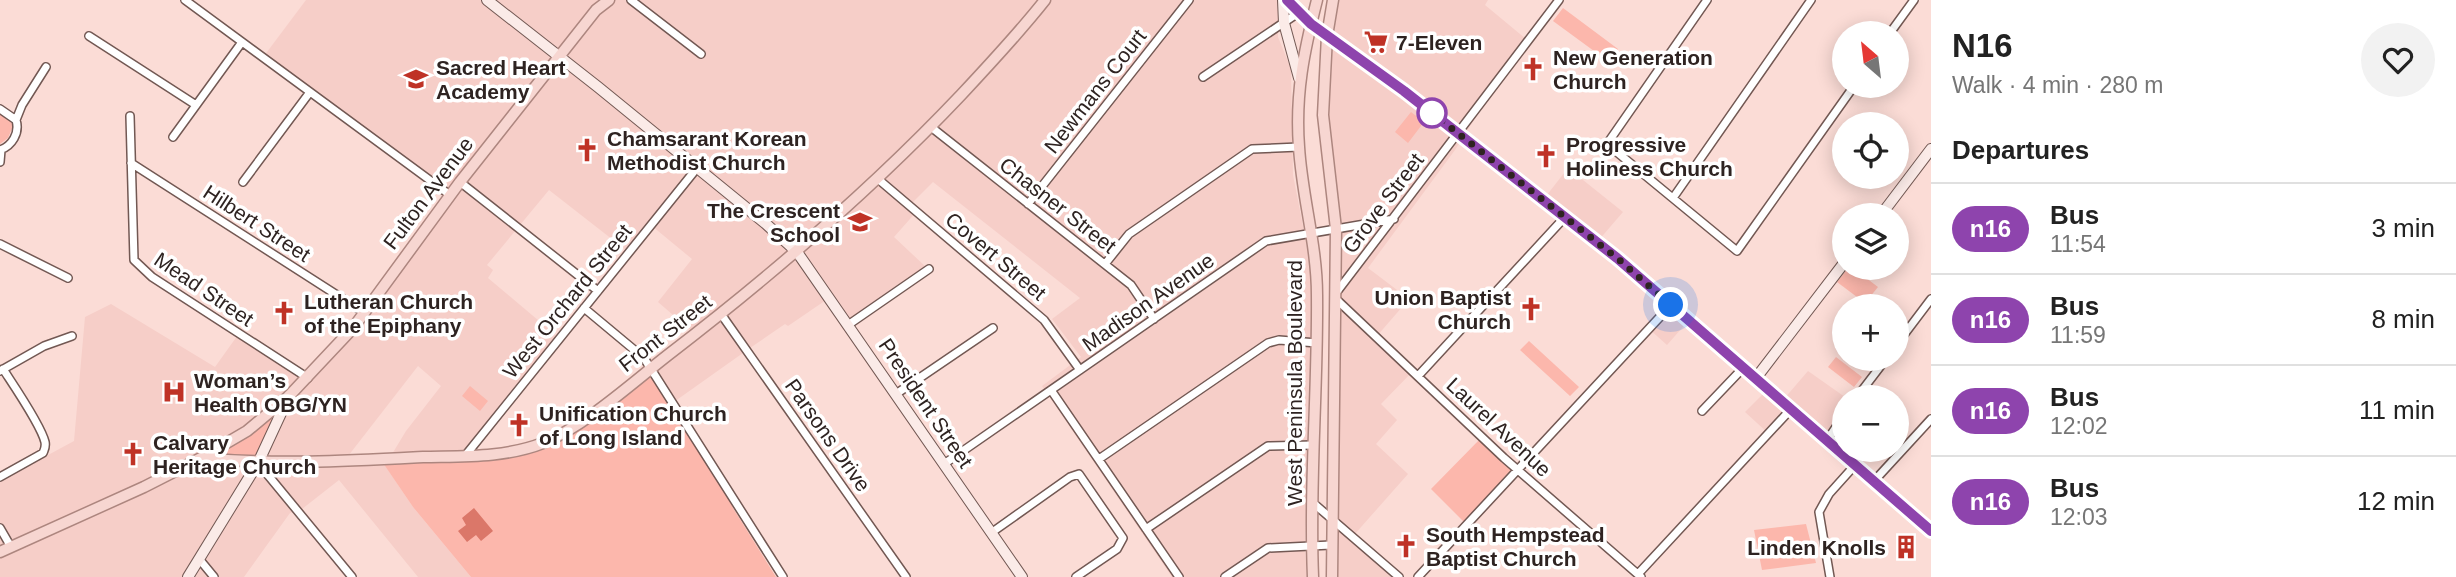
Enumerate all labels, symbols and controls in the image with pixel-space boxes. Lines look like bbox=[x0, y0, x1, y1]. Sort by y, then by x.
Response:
north arrow bbox=[1832, 21, 1909, 98]
map controls bbox=[1832, 21, 1909, 462]
button: heart bbox=[2361, 23, 2435, 97]
street label: Newmans Court bbox=[1040, 24, 1151, 157]
text: N16 bbox=[1952, 27, 2013, 64]
supermarket icon: 7-Eleven bbox=[1362, 28, 1390, 56]
place label: 7-Eleven bbox=[1396, 31, 1482, 54]
place label: New Generation Church bbox=[1553, 46, 1713, 93]
church icon: New Generation Church bbox=[1519, 55, 1547, 83]
place label: Sacred Heart Academy bbox=[436, 56, 566, 103]
school or university icon: Sacred Heart Academy bbox=[402, 65, 430, 93]
text: Walk · 4 min · 280 m bbox=[1952, 72, 2163, 98]
unlabelled marker bbox=[1417, 98, 1447, 128]
button: locate bbox=[1832, 112, 1909, 189]
place label: Chamsarant Korean Methodist Church bbox=[607, 127, 807, 174]
street label: Fulton Avenue bbox=[379, 133, 477, 253]
place label: Progressive Holiness Church bbox=[1566, 133, 1733, 180]
text: Departures bbox=[1952, 135, 2089, 165]
church icon: Chamsarant Korean Methodist Church bbox=[573, 136, 601, 164]
church icon: Progressive Holiness Church bbox=[1532, 142, 1560, 170]
street label: Grove Street bbox=[1338, 148, 1428, 257]
street label: Chasner Street bbox=[995, 152, 1121, 258]
street label: Hilbert Street bbox=[199, 180, 315, 266]
place label: The Crescent School bbox=[707, 199, 840, 246]
text: Bus bbox=[2050, 200, 2099, 230]
button: layers bbox=[1832, 203, 1909, 280]
street label: Covert Street bbox=[941, 207, 1051, 305]
school or university icon: The Crescent School bbox=[846, 208, 874, 236]
text: 3 min bbox=[2371, 213, 2435, 243]
text: n16 bbox=[1970, 215, 2011, 242]
street label: West Orchard Street bbox=[498, 219, 636, 382]
text: 11:54 bbox=[2050, 231, 2106, 257]
street label: Mead Street bbox=[150, 247, 258, 331]
street label: Madison Avenue bbox=[1078, 248, 1218, 356]
street label: West Peninsula Boulevard bbox=[1283, 260, 1306, 506]
place label: Union Baptist Church bbox=[1375, 286, 1511, 333]
your location bbox=[1653, 287, 1688, 322]
place label: Lutheran Church of the Epiphany bbox=[304, 290, 473, 337]
street label: Front Street bbox=[614, 290, 716, 376]
text: Bus bbox=[2050, 291, 2099, 321]
button: + bbox=[1832, 294, 1909, 371]
church icon: Union Baptist Church bbox=[1517, 295, 1545, 323]
church icon: Lutheran Church of the Epiphany bbox=[270, 299, 298, 327]
text: 8 min bbox=[2371, 304, 2435, 334]
text: n16 bbox=[1970, 306, 2011, 333]
text: 11:59 bbox=[2050, 322, 2106, 348]
street label: President Street bbox=[874, 334, 978, 472]
place label: Woman’s Health OBG/YN bbox=[194, 369, 347, 416]
street label: Laurel Avenue bbox=[1442, 373, 1556, 481]
street label: Parsons Drive bbox=[781, 374, 875, 496]
hospital icon: Woman’s Health OBG/YN bbox=[160, 378, 188, 406]
text: Bus bbox=[2050, 382, 2099, 412]
button: − bbox=[1832, 385, 1909, 462]
text: 11 min bbox=[2359, 395, 2435, 425]
text: n16 bbox=[1970, 397, 2011, 424]
place label: Unification Church of Long Island bbox=[539, 402, 727, 449]
church icon: Unification Church of Long Island bbox=[505, 411, 533, 439]
text: 12:02 bbox=[2050, 413, 2108, 439]
place label: Calvary Heritage Church bbox=[153, 431, 316, 478]
church icon: Calvary Heritage Church bbox=[119, 440, 147, 468]
text: Bus bbox=[2050, 473, 2099, 503]
text: 12 min bbox=[2357, 486, 2435, 516]
text: n16 bbox=[1970, 488, 2011, 515]
text: 12:03 bbox=[2050, 504, 2108, 530]
place label: South Hempstead Baptist Church bbox=[1426, 523, 1605, 570]
church icon: South Hempstead Baptist Church bbox=[1392, 532, 1420, 560]
building icon: Linden Knolls bbox=[1892, 533, 1920, 561]
place label: Linden Knolls bbox=[1747, 536, 1886, 559]

